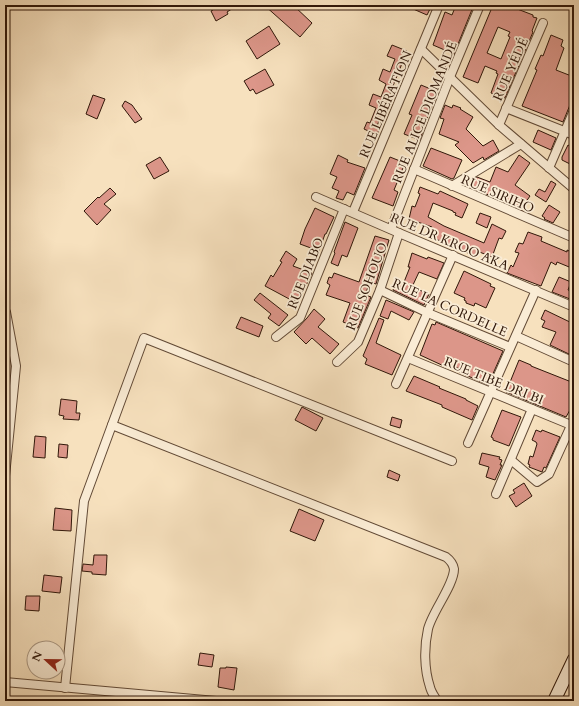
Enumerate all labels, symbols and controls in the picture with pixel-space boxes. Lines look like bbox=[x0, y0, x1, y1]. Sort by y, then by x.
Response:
street label: RUE YÉDÉ bbox=[489, 35, 533, 104]
street label: RUE ALICE DIOMANDÉ bbox=[388, 39, 462, 186]
street label: RUE LIBÉRATION bbox=[355, 48, 417, 161]
street label: RUE SIRIHO bbox=[458, 170, 537, 217]
street label: RUE DR KROO AKA bbox=[388, 209, 512, 275]
street label: RUE DIABO bbox=[283, 235, 328, 312]
street label: RUE SOHOUO bbox=[342, 240, 392, 333]
street label: RUE LA CORDELLE bbox=[389, 274, 510, 341]
street label: RUE TIBE DRI BI bbox=[441, 353, 546, 409]
north arrow bbox=[26, 640, 66, 680]
text: N bbox=[28, 649, 46, 664]

